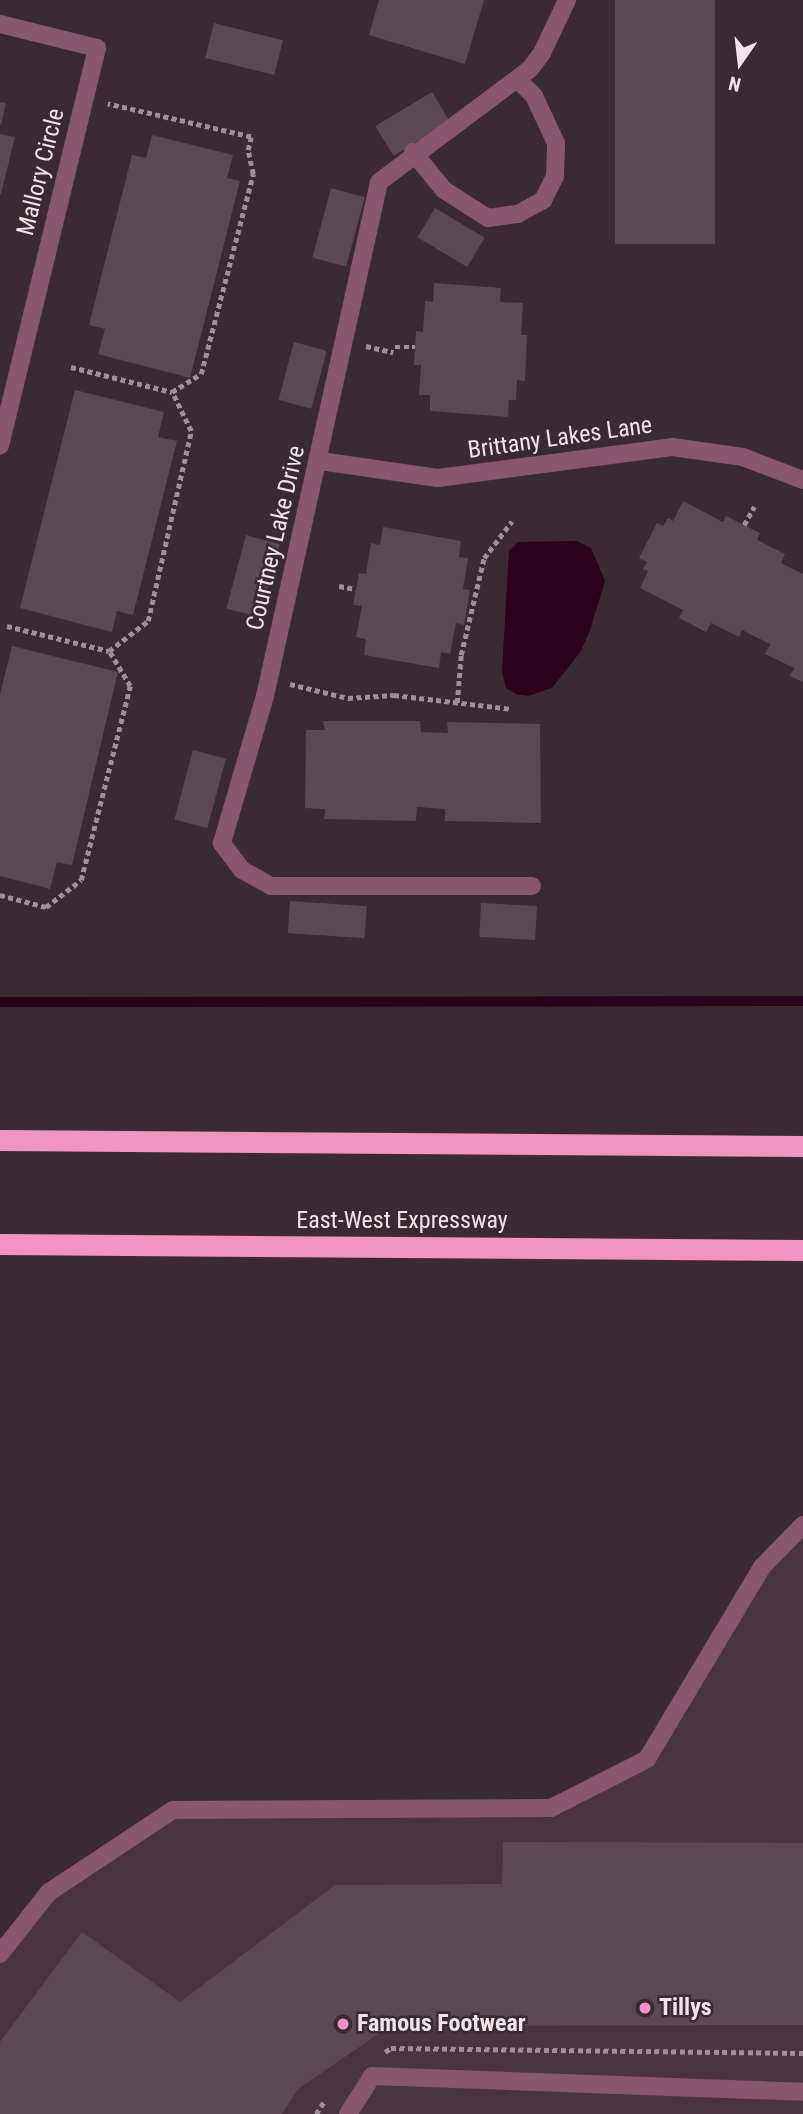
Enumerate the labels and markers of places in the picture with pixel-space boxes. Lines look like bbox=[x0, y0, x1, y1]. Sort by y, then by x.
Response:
place label: Tillys bbox=[659, 1994, 712, 2022]
marker: Tillys bbox=[637, 2000, 653, 2016]
place label: Famous Footwear bbox=[357, 2010, 526, 2038]
marker: Famous Footwear bbox=[335, 2016, 351, 2032]

